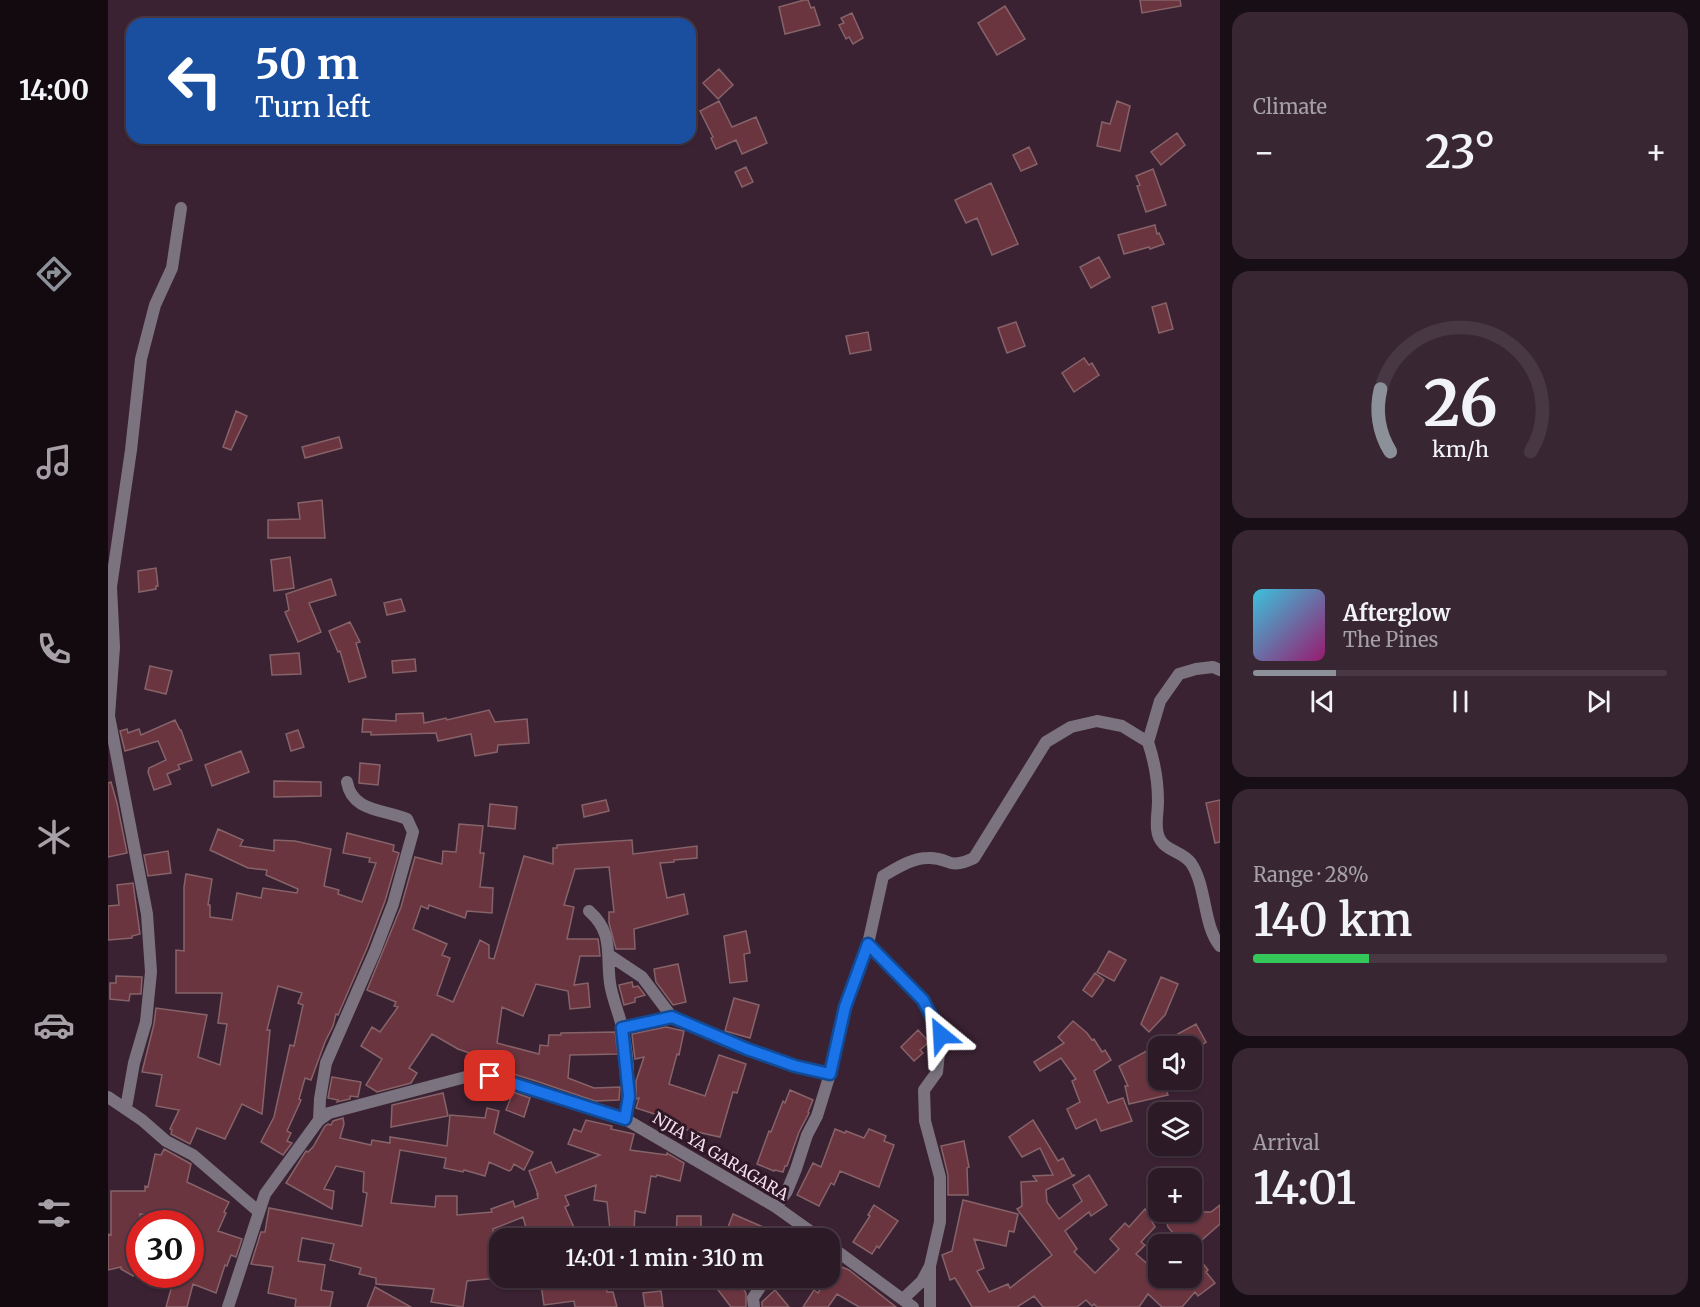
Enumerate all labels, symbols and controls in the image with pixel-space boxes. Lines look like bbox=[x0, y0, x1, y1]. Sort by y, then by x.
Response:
text: 50 m bbox=[255, 38, 359, 90]
icon: left bbox=[156, 42, 234, 120]
text: 14:00 bbox=[19, 73, 89, 107]
text: Turn left bbox=[255, 90, 370, 124]
text: Climate bbox=[1253, 94, 1327, 119]
text: 23° bbox=[1425, 124, 1495, 180]
text: − bbox=[1253, 132, 1275, 173]
text: + bbox=[1645, 132, 1667, 173]
icon: directions bbox=[33, 253, 75, 295]
text: 26 bbox=[1423, 365, 1497, 443]
text: km/h bbox=[1432, 436, 1488, 463]
icon: music bbox=[33, 441, 75, 483]
text: Afterglow bbox=[1343, 599, 1450, 627]
text: The Pines bbox=[1343, 627, 1438, 652]
icon: phone bbox=[33, 628, 75, 670]
icon: previous bbox=[1306, 685, 1339, 718]
icon: pause bbox=[1444, 685, 1477, 718]
icon: next bbox=[1582, 685, 1615, 718]
icon: climate bbox=[33, 816, 75, 858]
text: Range · 28% bbox=[1253, 862, 1369, 887]
text: 140 km bbox=[1253, 892, 1412, 948]
position arrow bbox=[909, 1003, 973, 1067]
icon: car bbox=[33, 1004, 75, 1046]
map controls bbox=[1148, 1036, 1202, 1288]
button: sound bbox=[1148, 1036, 1202, 1090]
pin bbox=[464, 1050, 515, 1101]
icon: arrive bbox=[473, 1059, 506, 1092]
button: layers bbox=[1148, 1102, 1202, 1156]
street label: NJIA YA GARAGARA bbox=[650, 1108, 793, 1205]
text: Arrival bbox=[1253, 1130, 1320, 1155]
text: 14:01 bbox=[1253, 1160, 1356, 1216]
button: + bbox=[1148, 1168, 1202, 1222]
icon: filters bbox=[33, 1192, 75, 1234]
speed limit sign: 30 bbox=[126, 1210, 204, 1288]
button: − bbox=[1148, 1234, 1202, 1288]
text: 14:01 · 1 min · 310 m bbox=[565, 1244, 764, 1272]

